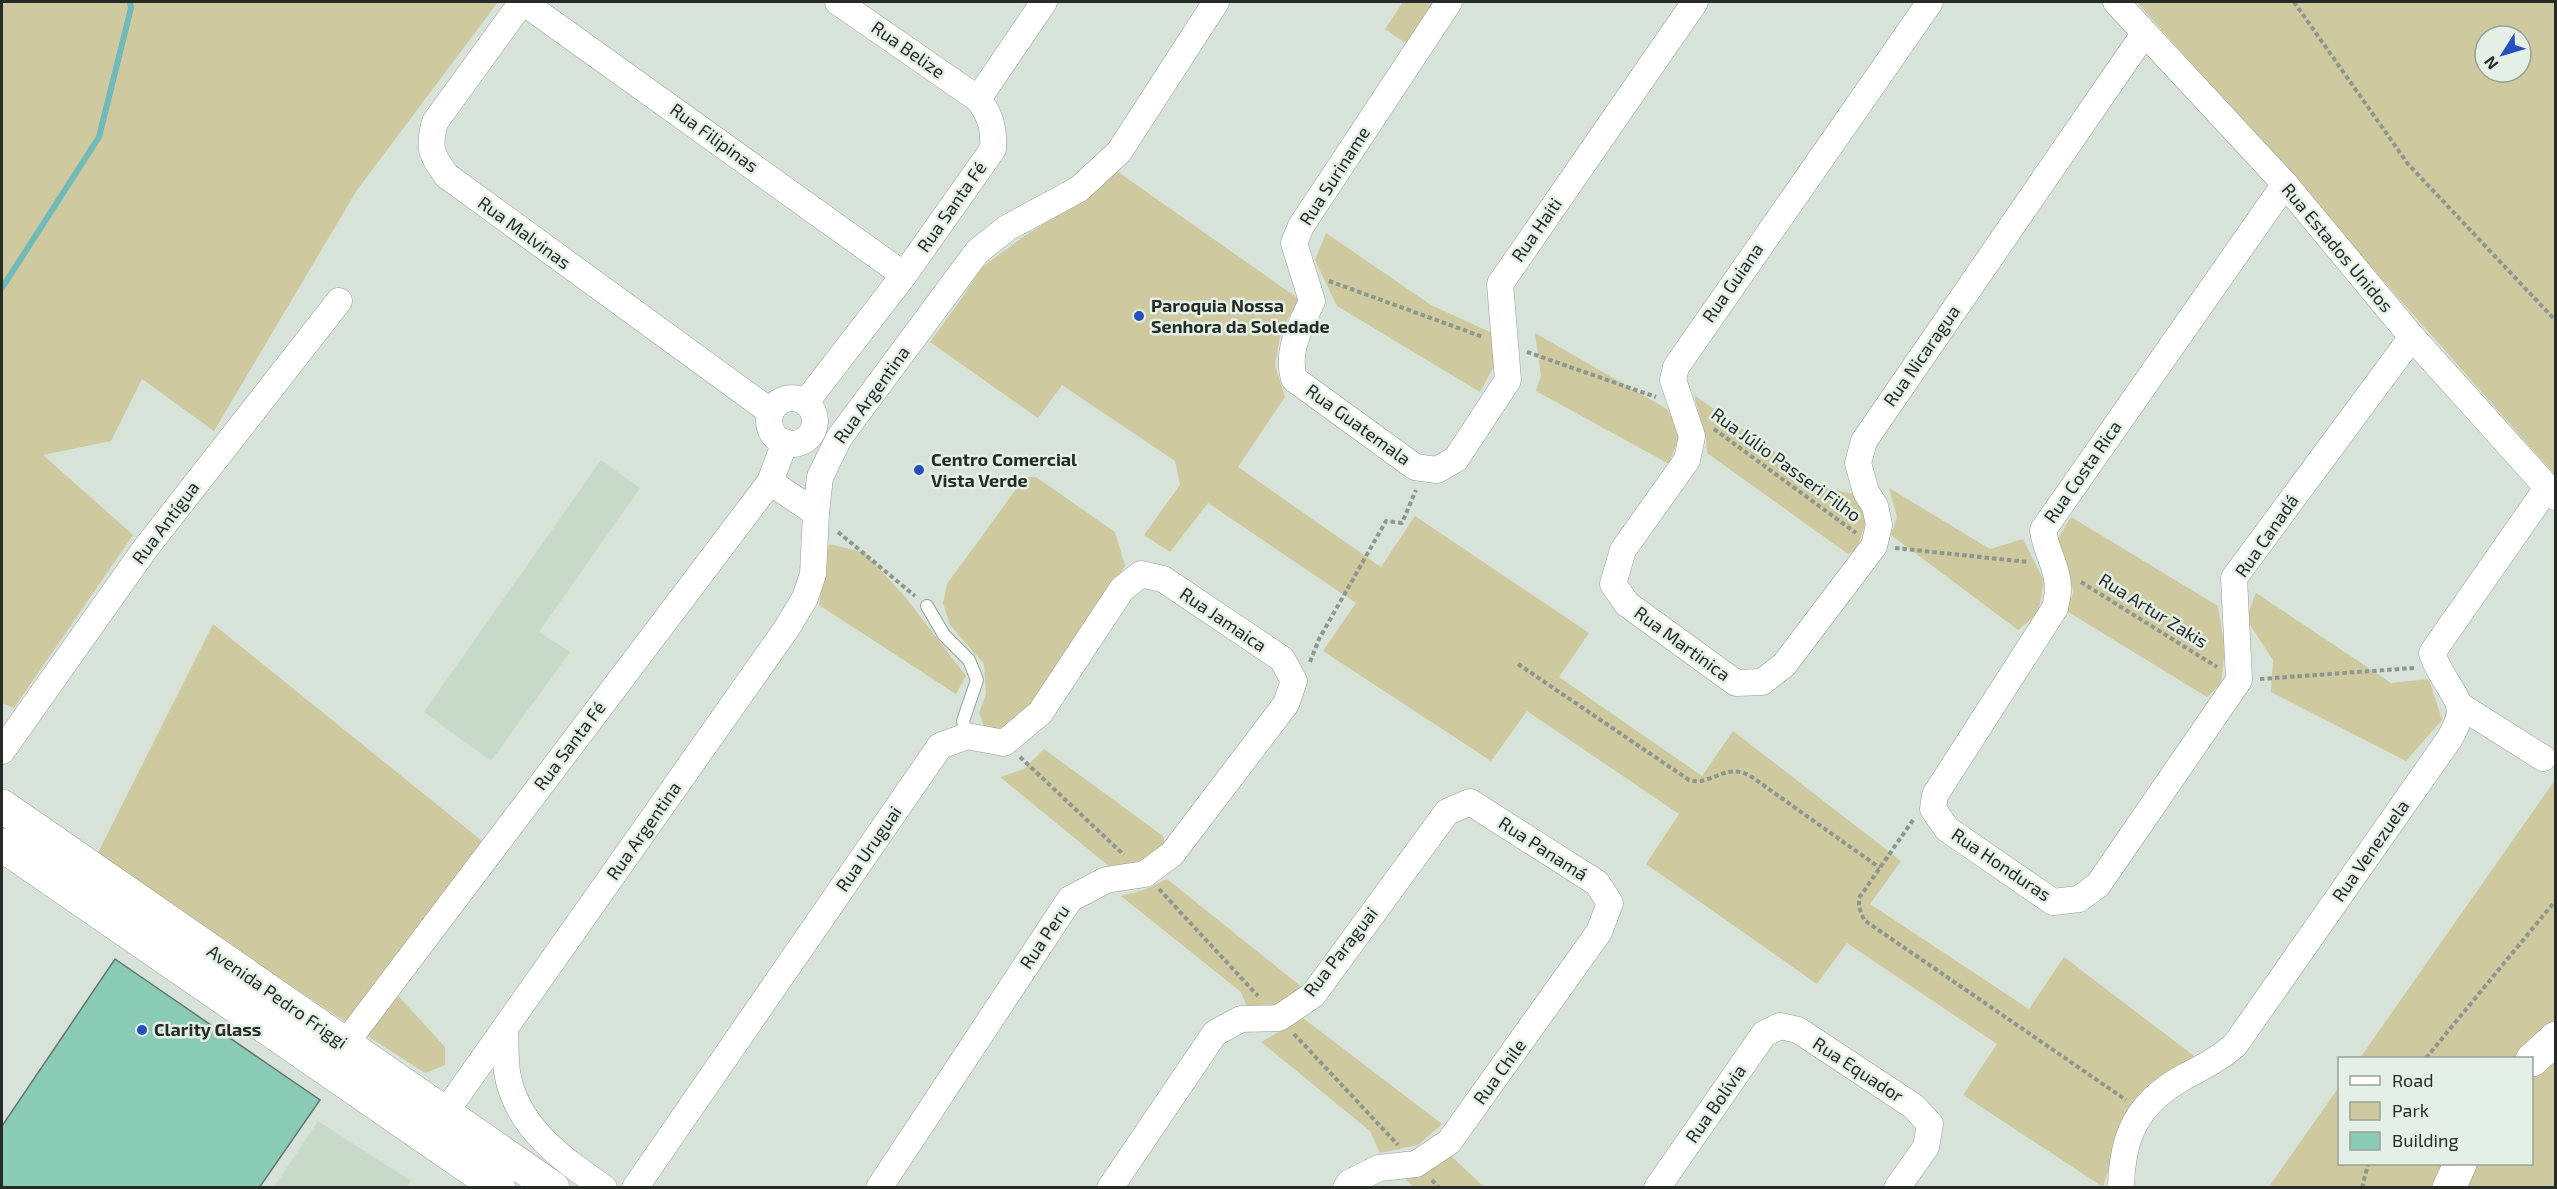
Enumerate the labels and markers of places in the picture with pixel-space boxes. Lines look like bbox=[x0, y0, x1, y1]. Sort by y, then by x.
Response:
place label: Paroquia Nossa Senhora da Soledade bbox=[1151, 294, 1330, 337]
marker: Paroquia Nossa Senhora da Soledade bbox=[1132, 309, 1146, 323]
place label: Centro Comercial Vista Verde bbox=[931, 448, 1077, 491]
marker: Centro Comercial Vista Verde bbox=[912, 463, 926, 477]
place label: Clarity Glass bbox=[154, 1018, 261, 1040]
marker: Clarity Glass bbox=[135, 1023, 149, 1037]

